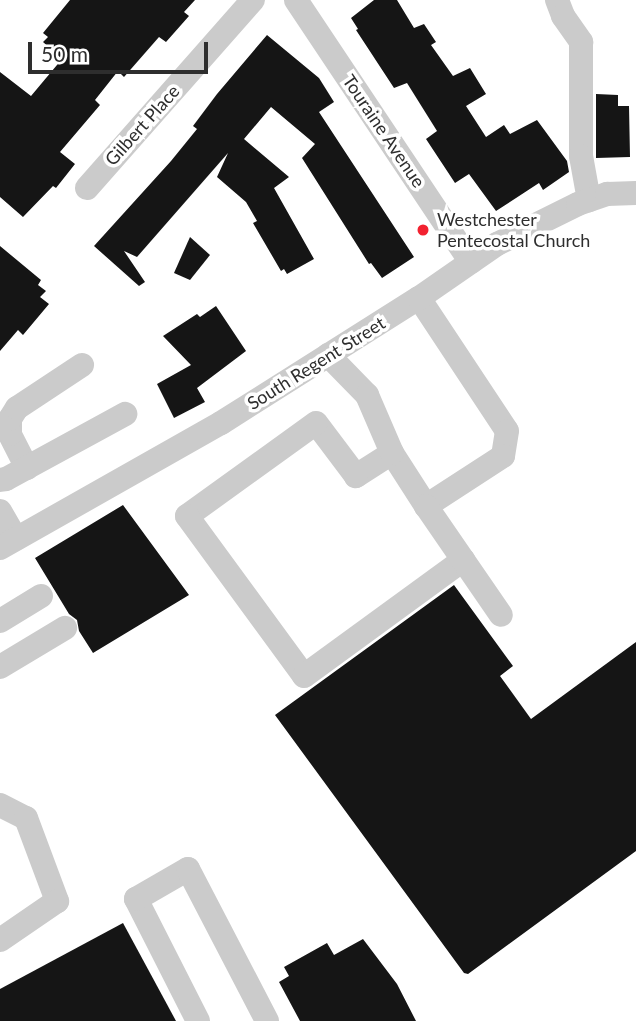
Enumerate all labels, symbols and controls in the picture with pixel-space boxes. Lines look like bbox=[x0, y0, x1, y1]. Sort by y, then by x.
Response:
scale bar bbox=[32, 28, 212, 72]
text: 50 m bbox=[41, 41, 88, 66]
street label: Touraine Avenue bbox=[338, 70, 430, 192]
street label: Gilbert Place bbox=[100, 80, 184, 170]
place label: Westchester Pentecostal Church bbox=[437, 209, 590, 252]
marker: Westchester Pentecostal Church bbox=[415, 222, 431, 238]
street label: South Regent Street bbox=[243, 312, 389, 414]

